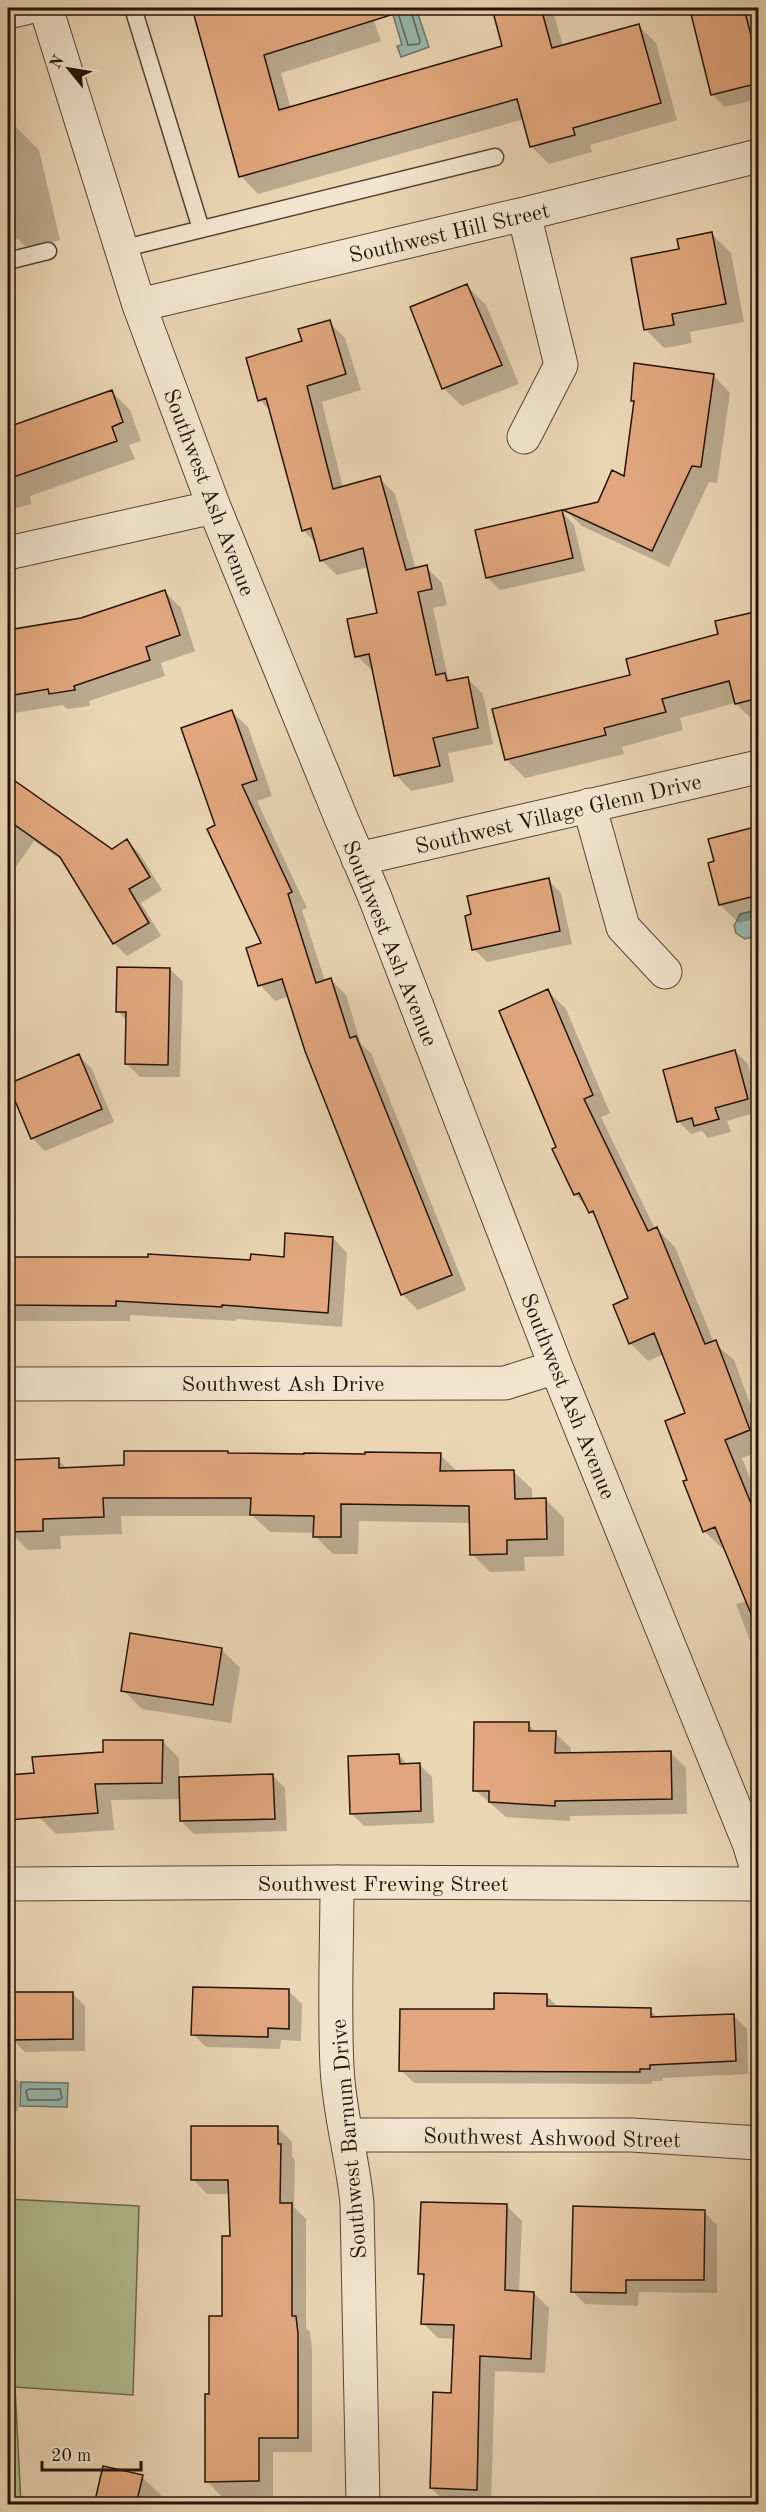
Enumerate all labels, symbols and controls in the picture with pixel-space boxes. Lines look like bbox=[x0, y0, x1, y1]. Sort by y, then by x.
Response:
north arrow bbox=[39, 39, 99, 99]
text: N bbox=[48, 53, 68, 72]
street label: Southwest Hill Street bbox=[347, 200, 552, 268]
street label: Southwest Ash Avenue bbox=[158, 386, 258, 599]
street label: Southwest Village Glenn Drive bbox=[413, 771, 704, 859]
street label: Southwest Ash Avenue bbox=[338, 838, 441, 1050]
street label: Southwest Ash Avenue bbox=[516, 1291, 619, 1503]
street label: Southwest Ash Drive bbox=[182, 1374, 384, 1396]
street label: Southwest Frewing Street bbox=[258, 1874, 508, 1896]
street label: Southwest Barnum Drive bbox=[329, 2018, 371, 2260]
street label: Southwest Ashwood Street bbox=[423, 2126, 681, 2152]
scale bar bbox=[42, 2434, 141, 2472]
text: 20 m bbox=[51, 2447, 91, 2465]

